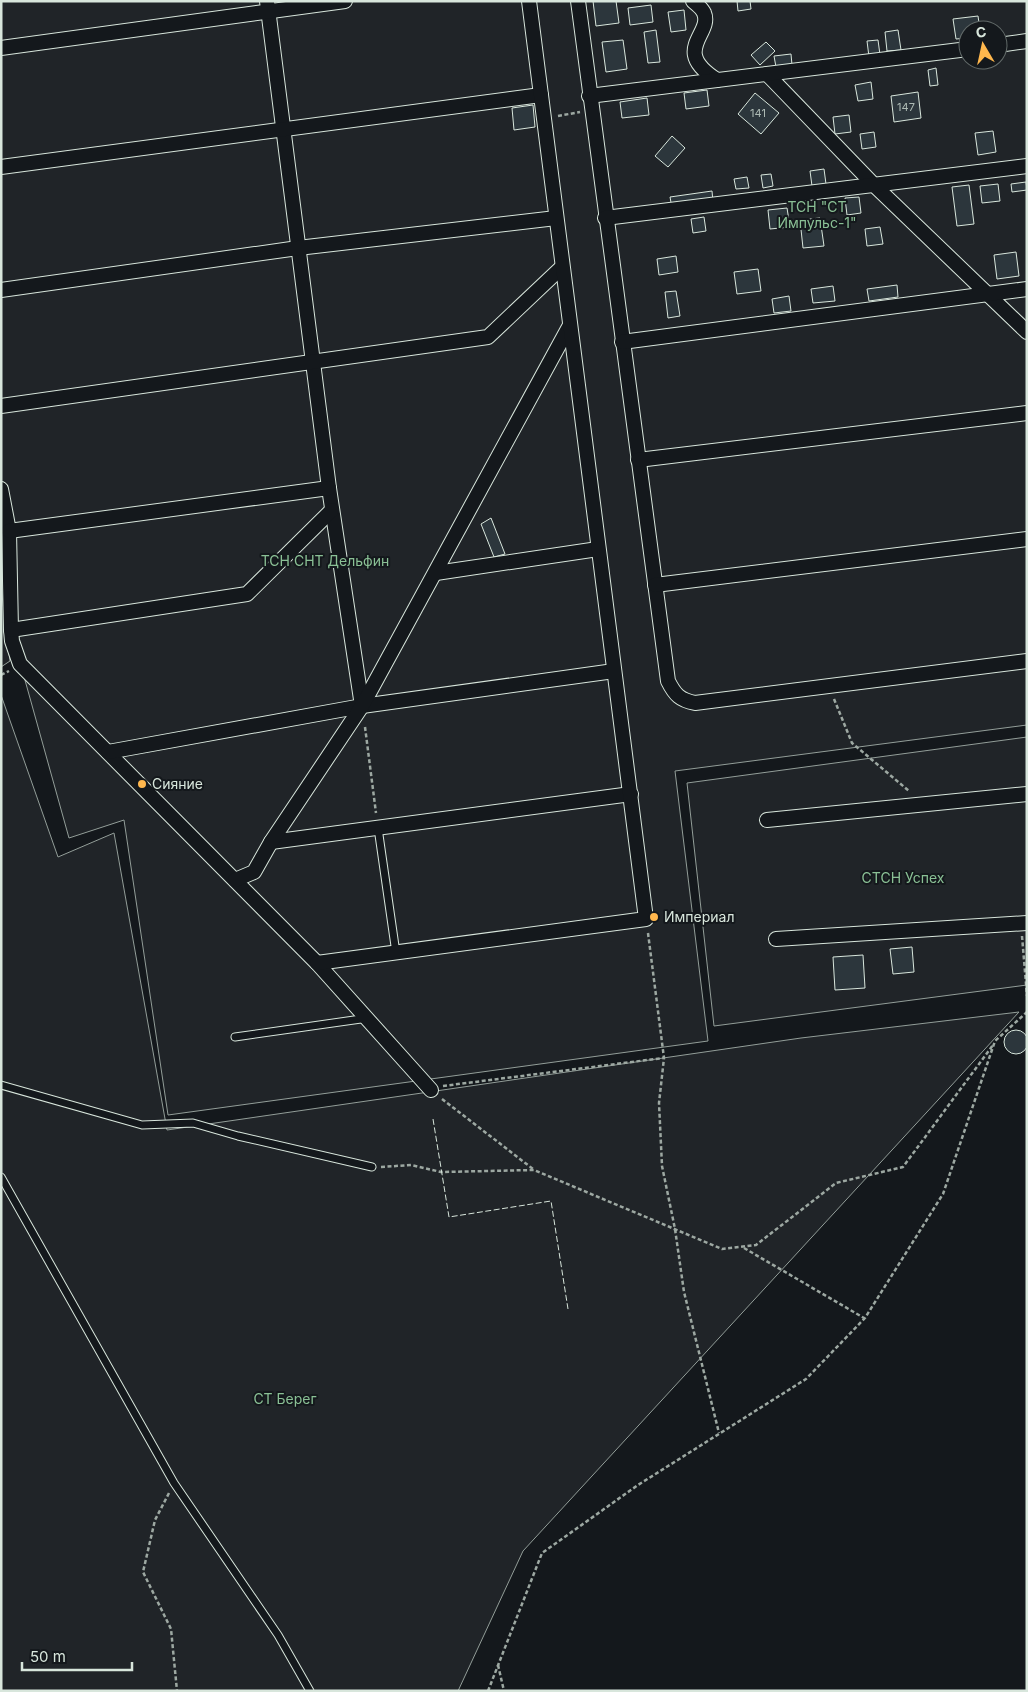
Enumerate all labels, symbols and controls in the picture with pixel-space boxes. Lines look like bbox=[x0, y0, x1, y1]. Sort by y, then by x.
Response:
north arrow bbox=[958, 20, 1008, 70]
text: С bbox=[974, 22, 987, 41]
house number: 147 bbox=[897, 100, 915, 114]
house number: 141 bbox=[750, 106, 766, 120]
park label: ТСН "СТ Импульс-1" bbox=[777, 198, 857, 231]
park label: ТСН СНТ Дельфин bbox=[261, 552, 389, 569]
place label: Сияние bbox=[152, 775, 203, 792]
marker: Сияние bbox=[136, 778, 148, 790]
park label: СТСН Успех bbox=[862, 869, 945, 886]
place label: Империал bbox=[664, 908, 735, 925]
marker: Империал bbox=[648, 911, 660, 923]
park label: СТ Берег bbox=[253, 1390, 317, 1407]
scale bar bbox=[22, 1640, 132, 1672]
text: 50 m bbox=[30, 1647, 66, 1666]

